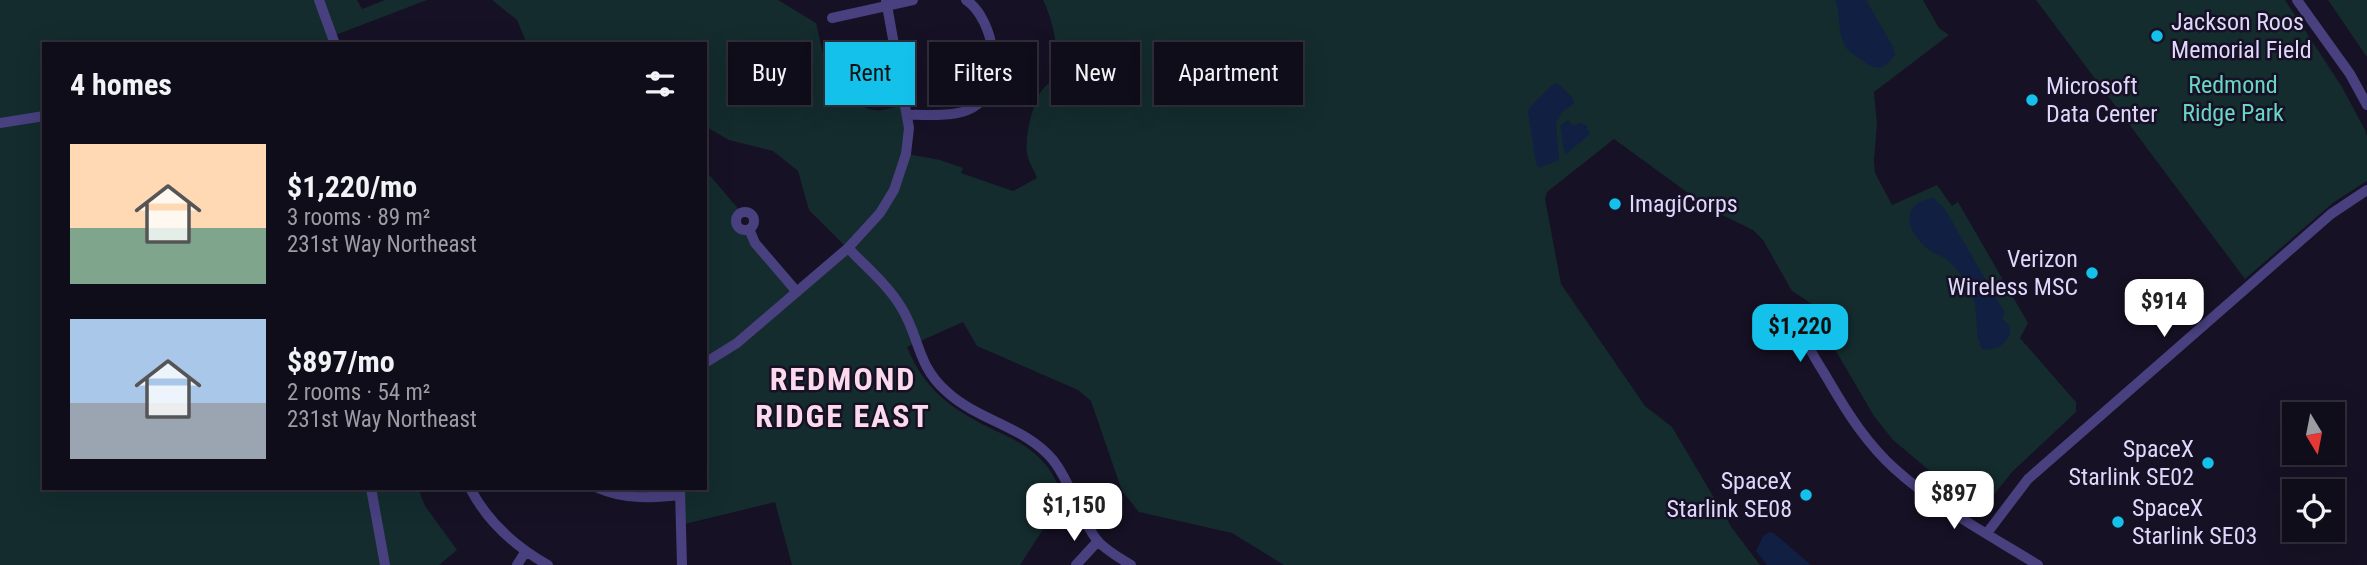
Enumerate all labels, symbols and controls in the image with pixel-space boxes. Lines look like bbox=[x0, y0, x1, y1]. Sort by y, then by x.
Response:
place label: Jackson Roos Memorial Field bbox=[2171, 8, 2312, 64]
marker: Jackson Roos Memorial Field bbox=[2149, 28, 2165, 44]
chip: Buy bbox=[728, 42, 811, 105]
chip: Rent bbox=[825, 42, 915, 105]
chip: Filters bbox=[929, 42, 1037, 105]
chip: New bbox=[1051, 42, 1140, 105]
chip: Apartment bbox=[1154, 42, 1303, 105]
icon: filters bbox=[641, 65, 679, 103]
text: 4 homes bbox=[70, 67, 172, 102]
park label: Redmond Ridge Park bbox=[2182, 71, 2284, 127]
place label: Microsoft Data Center bbox=[2046, 72, 2157, 128]
marker: Microsoft Data Center bbox=[2024, 92, 2040, 108]
text: $1,220/mo bbox=[287, 169, 417, 204]
icon: home bbox=[126, 172, 210, 256]
place label: ImagiCorps bbox=[1629, 190, 1738, 218]
marker: ImagiCorps bbox=[1607, 196, 1623, 212]
text: 3 rooms · 89 m² bbox=[287, 204, 430, 231]
text: 231st Way Northeast bbox=[287, 231, 477, 258]
place label: Verizon Wireless MSC bbox=[1948, 245, 2078, 301]
marker: Verizon Wireless MSC bbox=[2084, 265, 2100, 281]
pin: $914 bbox=[2123, 280, 2205, 339]
text: $914 bbox=[2141, 288, 2187, 315]
pin: $1,220 bbox=[1743, 304, 1857, 364]
text: $1,220 bbox=[1768, 313, 1832, 340]
text: $897/mo bbox=[287, 344, 395, 379]
icon: home bbox=[126, 347, 210, 431]
district label: REDMOND RIDGE EAST bbox=[755, 360, 931, 435]
text: 2 rooms · 54 m² bbox=[287, 379, 430, 406]
north arrow bbox=[2282, 402, 2345, 466]
map controls bbox=[2282, 402, 2345, 542]
text: 231st Way Northeast bbox=[287, 406, 477, 433]
place label: SpaceX Starlink SE02 bbox=[2069, 435, 2194, 491]
marker: SpaceX Starlink SE02 bbox=[2200, 455, 2216, 471]
place label: SpaceX Starlink SE08 bbox=[1667, 467, 1792, 523]
pin: $897 bbox=[1913, 472, 1995, 531]
button: locate bbox=[2282, 479, 2345, 542]
text: $897 bbox=[1931, 480, 1977, 507]
pin: $1,150 bbox=[1017, 484, 1131, 543]
marker: SpaceX Starlink SE08 bbox=[1798, 487, 1814, 503]
text: $1,150 bbox=[1042, 492, 1106, 519]
place label: SpaceX Starlink SE03 bbox=[2132, 494, 2257, 550]
marker: SpaceX Starlink SE03 bbox=[2110, 514, 2126, 530]

